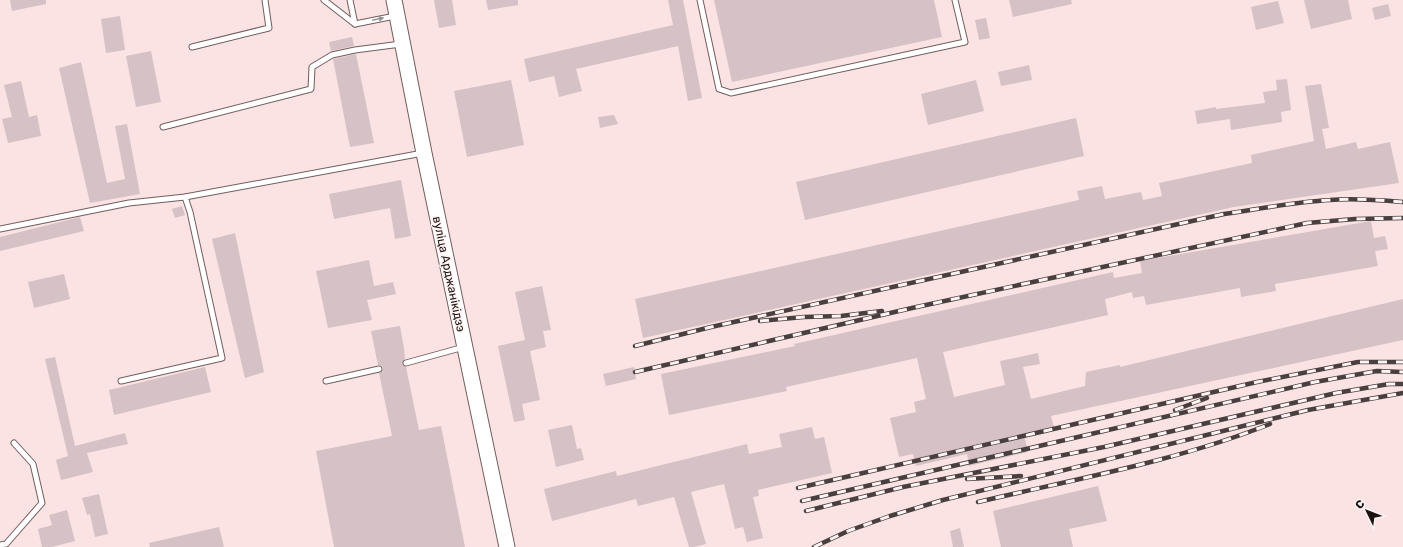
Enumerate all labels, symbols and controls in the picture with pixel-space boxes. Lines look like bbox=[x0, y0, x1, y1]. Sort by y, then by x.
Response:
one-way arrow bbox=[372, 16, 384, 22]
street label: вуліца Арджанікідзэ bbox=[430, 215, 468, 333]
north arrow bbox=[1347, 491, 1387, 531]
text: С bbox=[1353, 497, 1368, 512]

